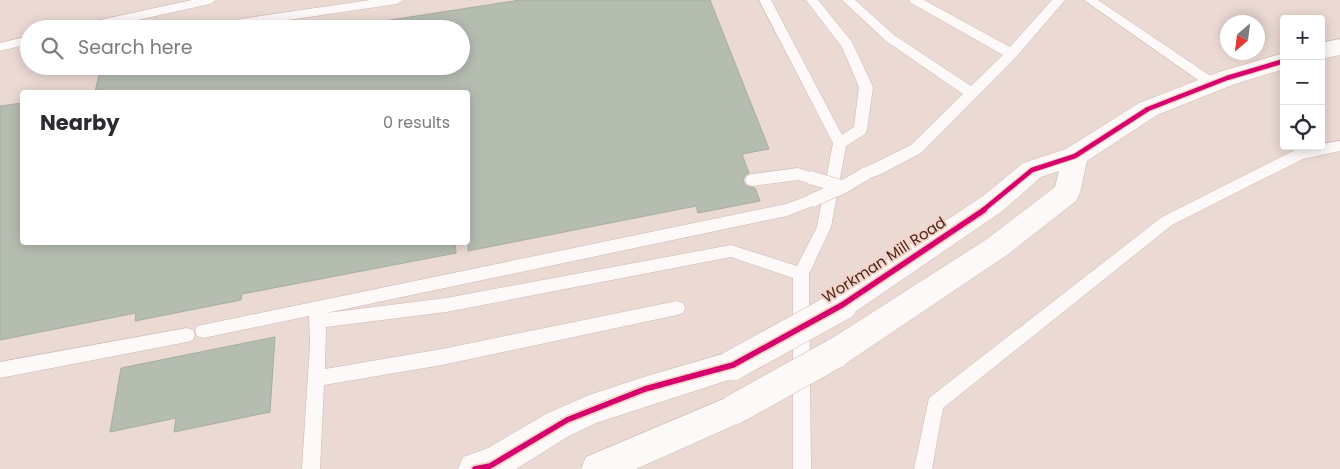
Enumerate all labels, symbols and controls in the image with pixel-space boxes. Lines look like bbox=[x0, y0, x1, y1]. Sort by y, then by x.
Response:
north arrow bbox=[1220, 15, 1265, 60]
map controls bbox=[1280, 15, 1325, 150]
button: + bbox=[1280, 15, 1325, 60]
search box bbox=[20, 20, 470, 75]
icon: search bbox=[38, 34, 66, 62]
text: Search here bbox=[78, 34, 192, 61]
button: − bbox=[1280, 60, 1325, 105]
button: locate bbox=[1280, 105, 1325, 150]
text: Nearby bbox=[40, 108, 120, 137]
text: 0 results bbox=[383, 111, 450, 134]
street label: Workman Mill Road bbox=[818, 212, 950, 308]

